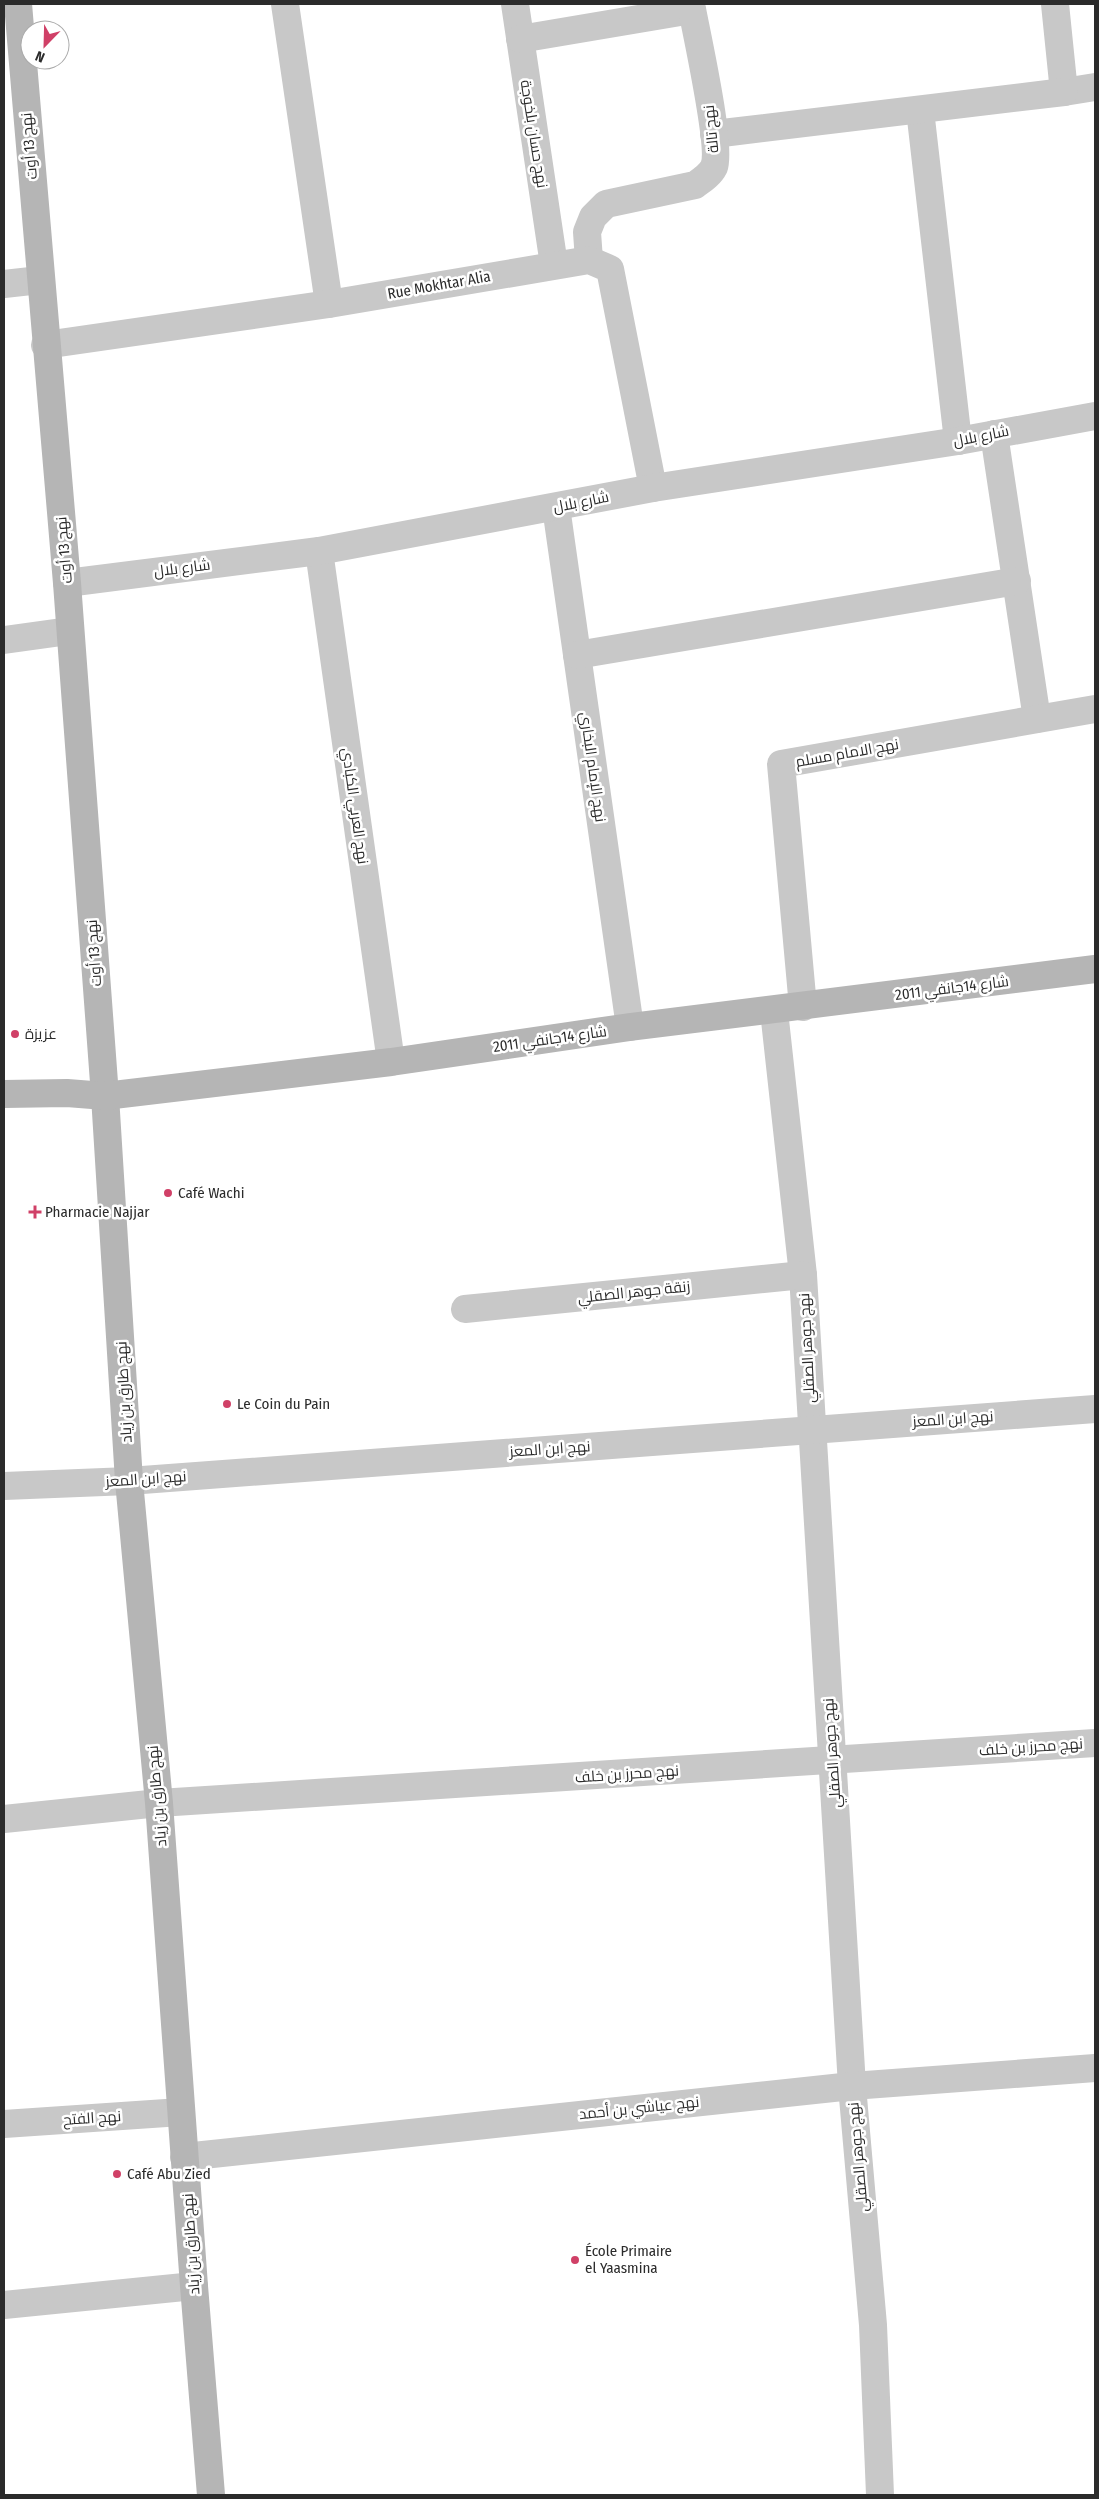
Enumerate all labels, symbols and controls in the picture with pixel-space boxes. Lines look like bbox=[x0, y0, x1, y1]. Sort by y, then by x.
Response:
north arrow bbox=[20, 20, 70, 70]
text: N bbox=[33, 47, 47, 66]
street label: نهج حسان بلخوجة bbox=[515, 79, 551, 190]
street label: نهج تالة bbox=[700, 104, 724, 154]
street label: نهج 13 أوت bbox=[16, 112, 43, 180]
street label: Rue Mokhtar Alia bbox=[386, 267, 492, 303]
street label: شارع بلال bbox=[951, 422, 1011, 452]
street label: شارع بلال bbox=[551, 488, 611, 518]
street label: نهج 13 أوت bbox=[51, 516, 78, 584]
street label: شارع بلال bbox=[153, 556, 211, 582]
street label: نهج الإمام البخاري bbox=[573, 711, 610, 824]
street label: نهج الامام مسلم bbox=[794, 735, 900, 773]
street label: نهج العربي الكبادي bbox=[335, 747, 372, 866]
street label: نهج 13 أوت bbox=[82, 919, 107, 987]
street label: شارع 14جانفي 2011 bbox=[894, 972, 1010, 1007]
street label: شارع 14جانفي 2011 bbox=[492, 1022, 608, 1059]
place label: عزيزة bbox=[25, 1025, 57, 1043]
marker: عزيزة bbox=[9, 1028, 21, 1040]
place label: Café Wachi bbox=[178, 1184, 244, 1202]
marker: Café Wachi bbox=[162, 1187, 174, 1199]
place label: Pharmacie Najjar bbox=[45, 1203, 150, 1221]
marker: Pharmacie Najjar bbox=[29, 1206, 41, 1218]
street label: زنقة جوهر الصقلي bbox=[577, 1277, 691, 1310]
street label: نهج جوهر الصقلي bbox=[795, 1292, 822, 1403]
street label: نهج طارق بن زياد bbox=[112, 1341, 138, 1443]
place label: Le Coin du Pain bbox=[237, 1395, 330, 1413]
marker: Le Coin du Pain bbox=[221, 1398, 233, 1410]
street label: نهج ابن المعز bbox=[911, 1407, 994, 1433]
street label: نهج ابن المعز bbox=[508, 1437, 591, 1463]
street label: نهج ابن المعز bbox=[104, 1467, 187, 1493]
street label: نهج جوهر الصقلي bbox=[819, 1697, 848, 1809]
street label: نهج محرز بن خلف bbox=[978, 1734, 1084, 1762]
street label: نهج طارق بن زياد bbox=[144, 1744, 172, 1847]
street label: نهج محرز بن خلف bbox=[574, 1761, 680, 1789]
street label: نهج عياشي بن أحمد bbox=[578, 2092, 700, 2126]
street label: نهج جوهر الصقلي bbox=[844, 2101, 875, 2213]
street label: نهج الفتح bbox=[62, 2107, 122, 2131]
place label: Café Abu Zied bbox=[127, 2165, 211, 2183]
marker: Café Abu Zied bbox=[111, 2168, 123, 2180]
street label: نهج طارق بن زياد bbox=[178, 2193, 206, 2295]
place label: École Primaire el Yaasmina bbox=[585, 2242, 672, 2277]
marker: École Primaire el Yaasmina bbox=[569, 2254, 581, 2266]

